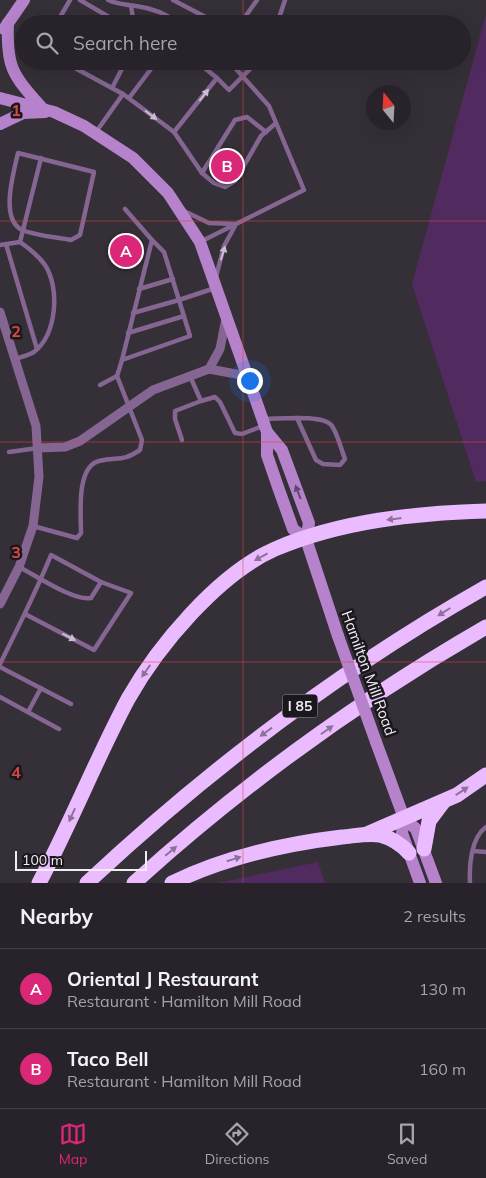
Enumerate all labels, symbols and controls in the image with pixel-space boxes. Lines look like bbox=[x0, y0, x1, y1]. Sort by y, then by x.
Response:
search box bbox=[15, 15, 471, 70]
icon: search bbox=[33, 29, 61, 57]
text: Search here bbox=[73, 31, 177, 55]
north arrow bbox=[366, 85, 411, 130]
one-way arrow bbox=[198, 89, 209, 102]
text: 1 bbox=[11, 100, 21, 120]
one-way arrow bbox=[144, 110, 157, 121]
pin: B bbox=[211, 147, 243, 185]
pin: A bbox=[110, 232, 142, 270]
one-way arrow bbox=[219, 245, 227, 260]
text: 2 bbox=[11, 321, 21, 341]
your location bbox=[237, 368, 263, 394]
one-way arrow bbox=[294, 485, 301, 500]
one-way arrow bbox=[385, 515, 401, 523]
text: 3 bbox=[11, 542, 21, 562]
one-way arrow bbox=[253, 553, 268, 561]
one-way arrow bbox=[438, 607, 451, 617]
street label: Hamilton Mill Road bbox=[338, 608, 400, 738]
one-way arrow bbox=[61, 633, 76, 641]
one-way arrow bbox=[141, 664, 151, 677]
road number: I 85 bbox=[282, 694, 318, 718]
one-way arrow bbox=[320, 725, 334, 735]
one-way arrow bbox=[259, 727, 272, 737]
text: 4 bbox=[11, 762, 21, 782]
one-way arrow bbox=[455, 786, 469, 796]
one-way arrow bbox=[68, 808, 76, 822]
one-way arrow bbox=[164, 845, 176, 857]
scale bar bbox=[15, 848, 148, 871]
text: 100 m bbox=[22, 851, 63, 869]
one-way arrow bbox=[226, 854, 241, 862]
text: Nearby bbox=[20, 903, 93, 929]
text: 2 results bbox=[403, 906, 466, 926]
text: Oriental J Restaurant bbox=[67, 967, 259, 991]
text: A bbox=[30, 979, 42, 999]
text: 130 m bbox=[419, 979, 466, 999]
text: Restaurant · Hamilton Mill Road bbox=[67, 991, 302, 1011]
text: Taco Bell bbox=[67, 1047, 148, 1071]
text: B bbox=[30, 1059, 42, 1079]
text: 160 m bbox=[419, 1059, 466, 1079]
text: Restaurant · Hamilton Mill Road bbox=[67, 1071, 302, 1091]
tab: Map bbox=[59, 1120, 87, 1168]
tab: Directions bbox=[205, 1120, 270, 1168]
tab: Saved bbox=[387, 1120, 427, 1168]

